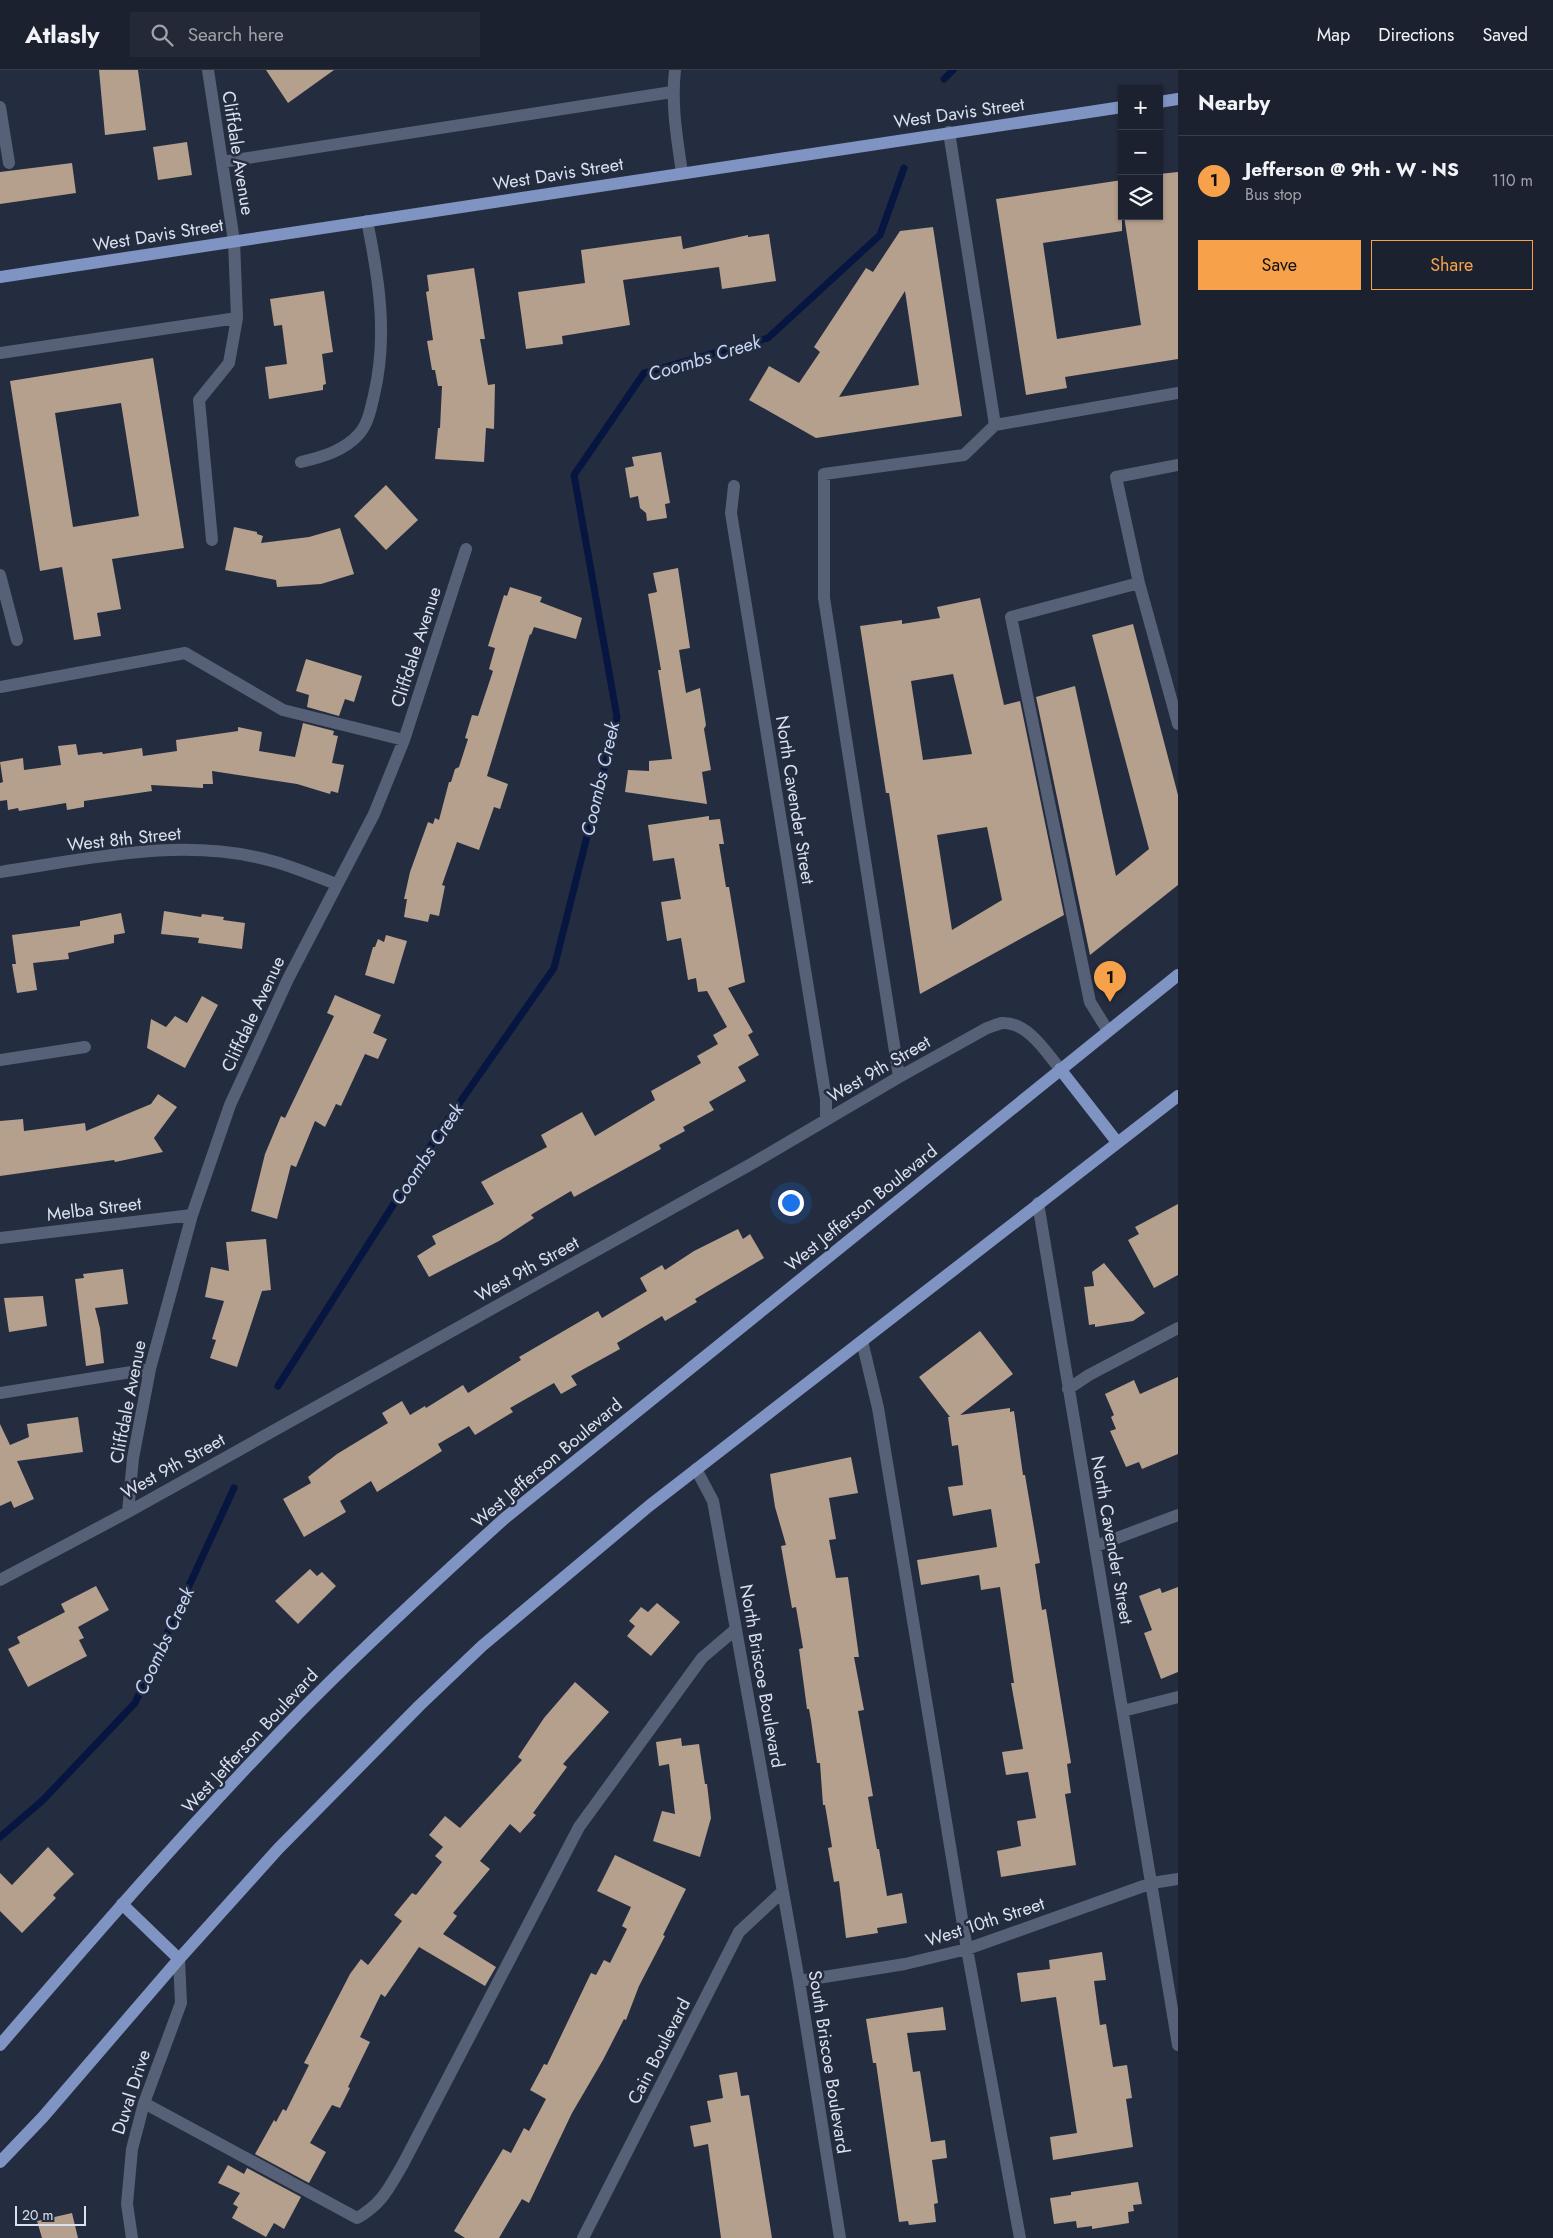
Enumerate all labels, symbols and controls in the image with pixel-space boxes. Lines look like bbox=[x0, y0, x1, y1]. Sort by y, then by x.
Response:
search box bbox=[130, 12, 480, 57]
text: Atlasly bbox=[25, 17, 100, 52]
icon: search bbox=[148, 21, 176, 49]
text: Search here bbox=[188, 21, 284, 48]
text: Map bbox=[1317, 22, 1350, 48]
text: Directions bbox=[1378, 22, 1454, 48]
text: Saved bbox=[1482, 22, 1528, 48]
map controls bbox=[1118, 85, 1163, 220]
button: + bbox=[1118, 85, 1163, 130]
text: Nearby bbox=[1198, 88, 1270, 118]
street label: Cliffdale Avenue bbox=[215, 89, 261, 217]
street label: West Davis Street bbox=[892, 91, 1027, 135]
button: − bbox=[1118, 130, 1163, 175]
street label: West Davis Street bbox=[491, 151, 626, 197]
text: Jefferson @ 9th - W - NS bbox=[1245, 156, 1459, 183]
text: 1 bbox=[1210, 169, 1218, 192]
text: 110 m bbox=[1492, 169, 1533, 192]
button: layers bbox=[1118, 175, 1163, 220]
text: Bus stop bbox=[1245, 183, 1302, 206]
street label: West Davis Street bbox=[91, 212, 226, 258]
button: Save bbox=[1198, 240, 1361, 290]
button: Share bbox=[1371, 240, 1533, 290]
water label: Coombs Creek bbox=[644, 328, 765, 388]
street label: Cliffdale Avenue bbox=[384, 583, 448, 711]
street label: North Cavender Street bbox=[769, 714, 821, 887]
water label: Coombs Creek bbox=[574, 718, 626, 839]
street label: West 8th Street bbox=[66, 820, 183, 858]
street label: Cliffdale Avenue bbox=[215, 952, 291, 1076]
pin: 1 bbox=[1094, 961, 1126, 1002]
street label: West 9th Street bbox=[823, 1029, 936, 1109]
water label: Coombs Creek bbox=[384, 1097, 471, 1210]
street label: West Jefferson Boulevard bbox=[779, 1138, 943, 1278]
street label: Melba Street bbox=[45, 1190, 144, 1228]
your location bbox=[778, 1190, 804, 1216]
street label: West 9th Street bbox=[470, 1229, 584, 1308]
street label: Cliffdale Avenue bbox=[103, 1338, 153, 1466]
street label: West Jefferson Boulevard bbox=[466, 1392, 628, 1534]
street label: West 9th Street bbox=[116, 1426, 230, 1505]
street label: North Cavender Street bbox=[1084, 1454, 1140, 1627]
water label: Coombs Creek bbox=[127, 1582, 201, 1700]
street label: North Briscoe Boulevard bbox=[733, 1582, 791, 1770]
street label: West Jefferson Boulevard bbox=[176, 1663, 324, 1819]
street label: West 10th Street bbox=[922, 1890, 1048, 1953]
street label: South Briscoe Boulevard bbox=[802, 1969, 856, 2155]
street label: Cain Boulevard bbox=[621, 1993, 697, 2109]
street label: Duval Drive bbox=[105, 2046, 157, 2138]
scale bar bbox=[15, 2203, 86, 2226]
text: 20 m bbox=[22, 2205, 54, 2225]

